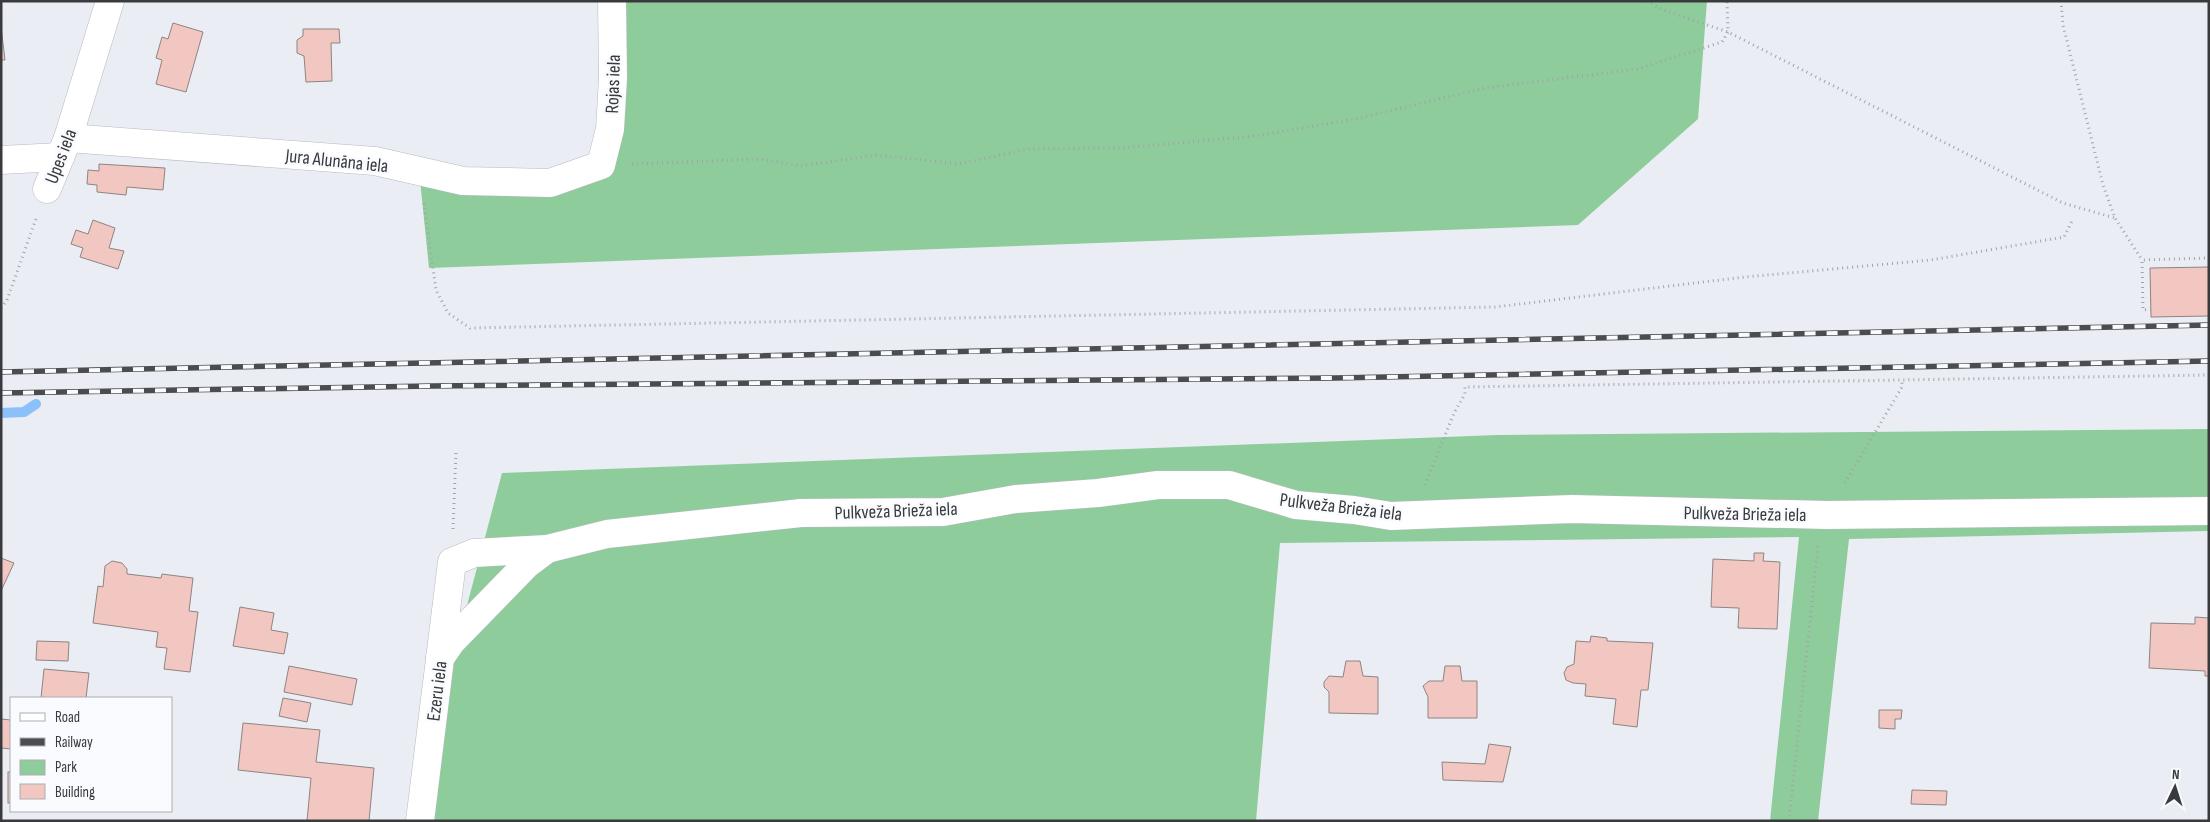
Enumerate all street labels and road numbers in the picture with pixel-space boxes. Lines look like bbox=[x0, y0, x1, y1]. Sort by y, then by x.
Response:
street label: Rojas iela bbox=[601, 54, 626, 114]
street label: Upes iela bbox=[40, 126, 82, 187]
street label: Jura Alunāna iela bbox=[283, 145, 389, 178]
street label: Pulkveža Brieža iela bbox=[1278, 489, 1403, 526]
street label: Pulkveža Brieža iela bbox=[834, 498, 958, 525]
street label: Pulkveža Brieža iela bbox=[1683, 502, 1807, 527]
street label: Ezeru iela bbox=[422, 660, 453, 723]

